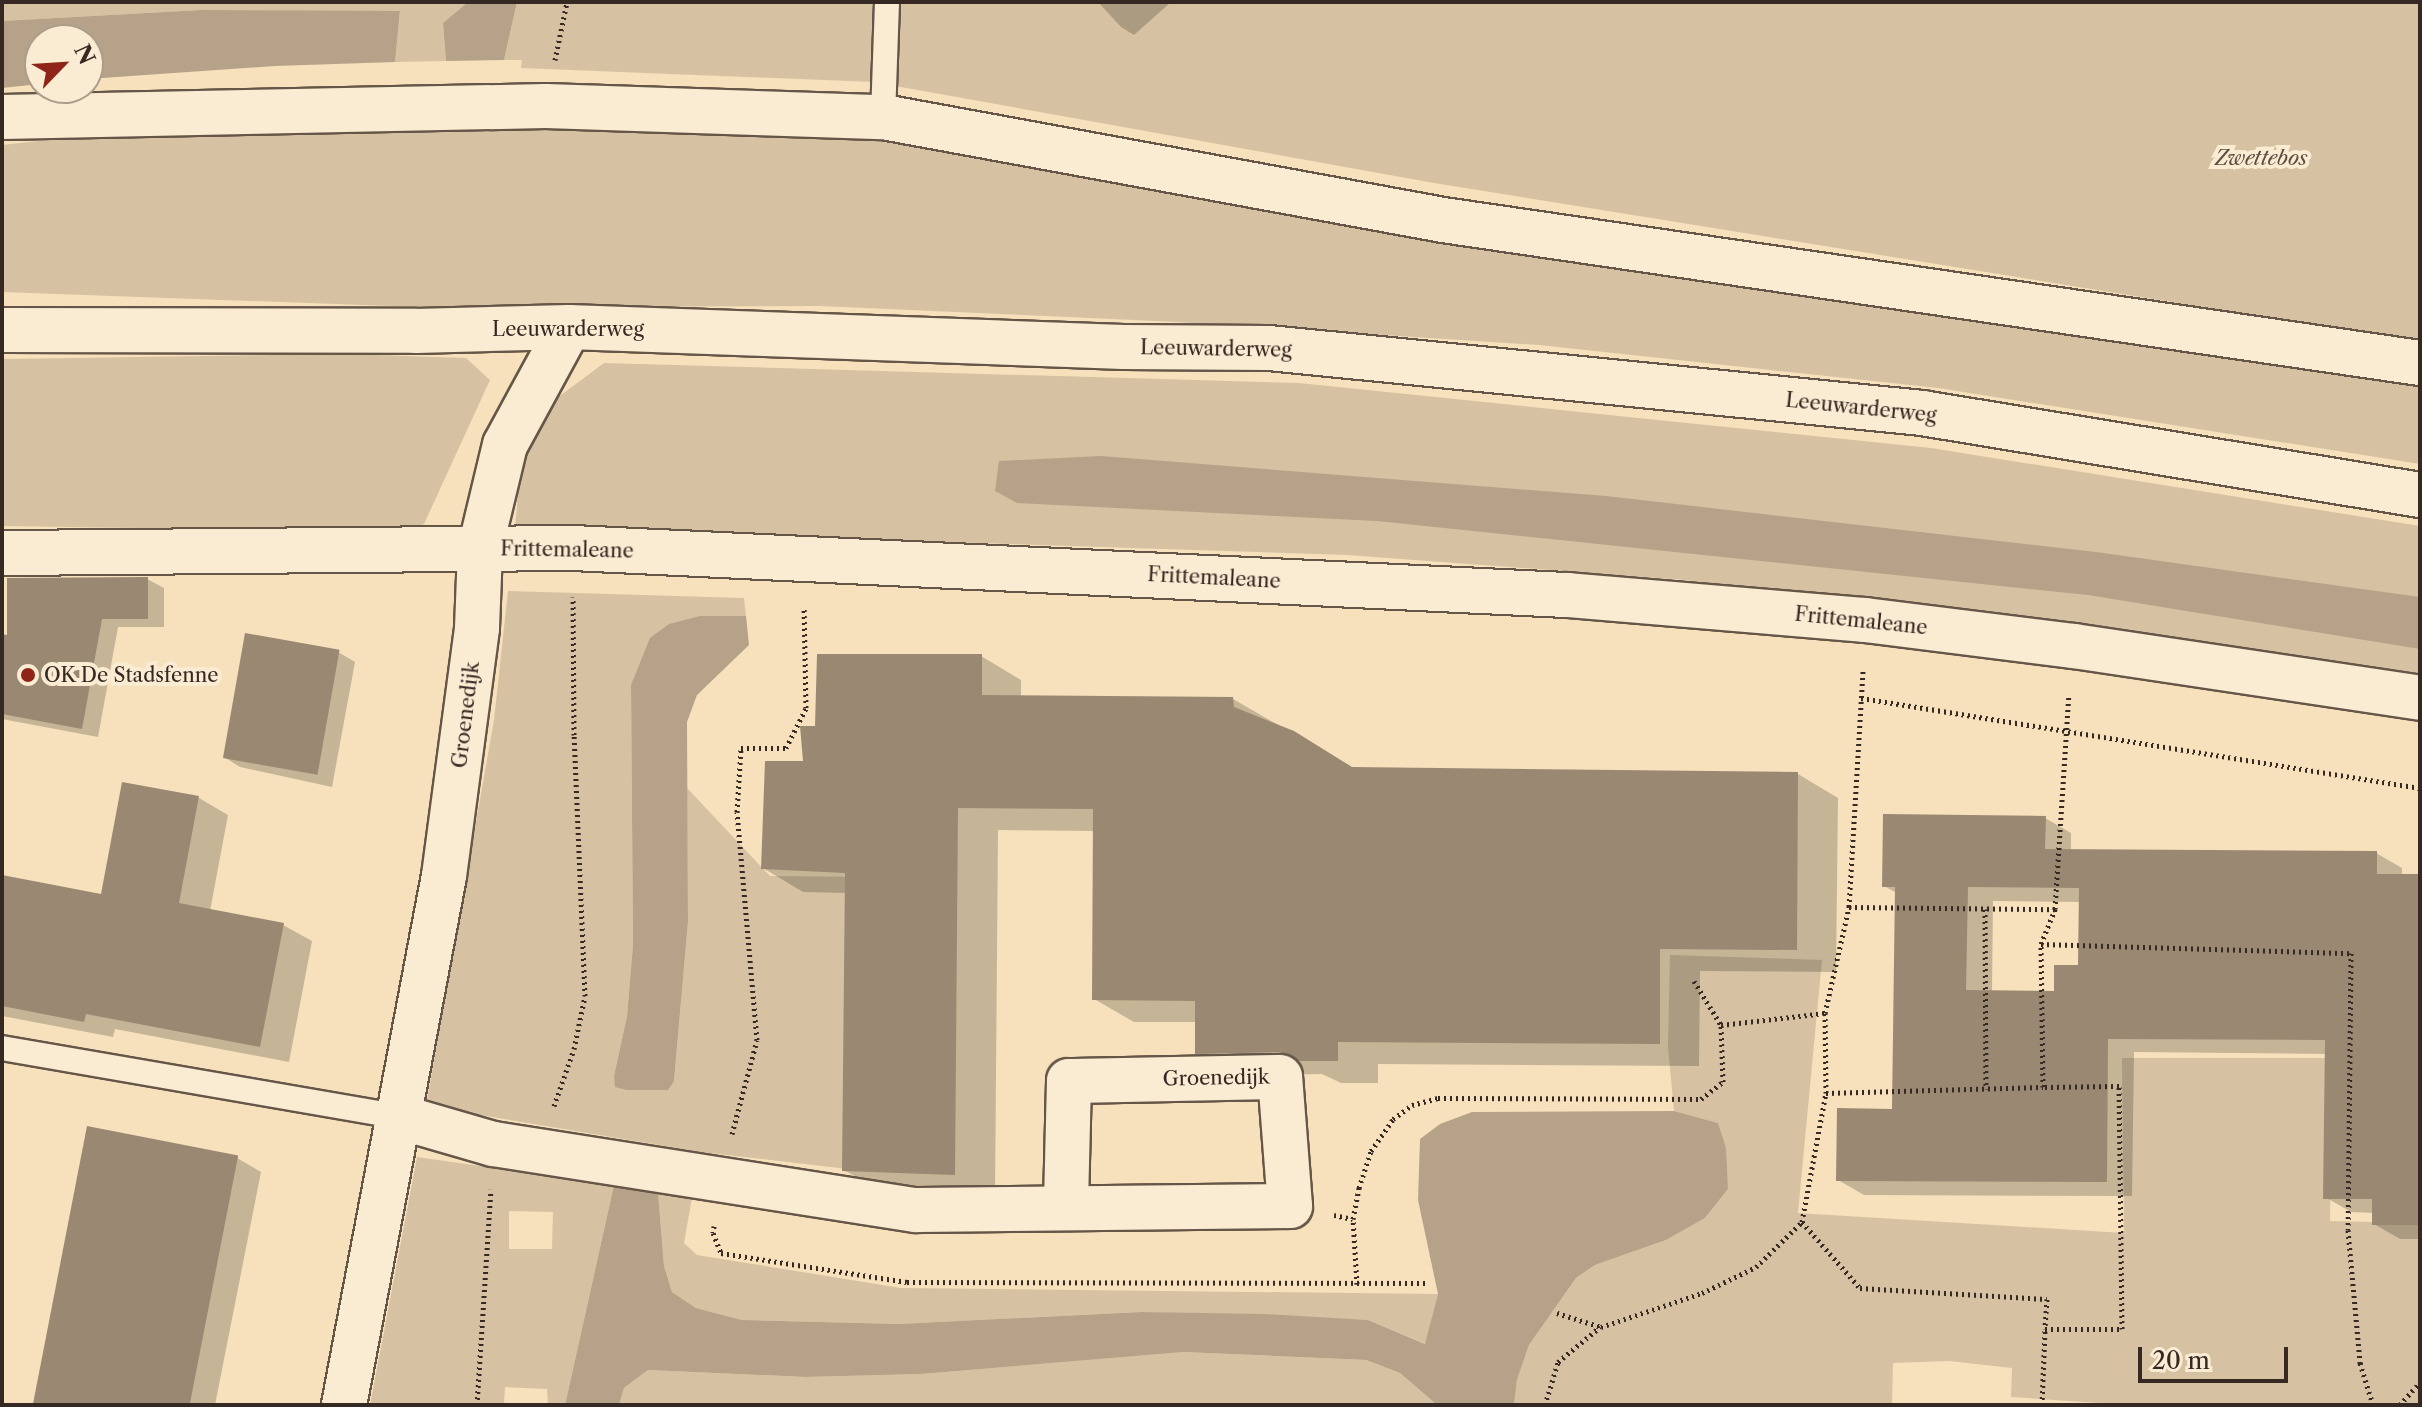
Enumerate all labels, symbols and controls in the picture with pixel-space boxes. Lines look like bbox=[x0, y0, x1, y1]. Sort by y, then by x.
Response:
north arrow bbox=[24, 24, 104, 104]
text: N bbox=[68, 40, 101, 69]
park label: Zwettebos bbox=[2215, 146, 2307, 170]
street label: Leeuwarderweg bbox=[492, 317, 644, 341]
street label: Leeuwarderweg bbox=[1140, 336, 1292, 362]
street label: Leeuwarderweg bbox=[1784, 388, 1938, 428]
street label: Frittemaleane bbox=[500, 537, 634, 563]
street label: Frittemaleane bbox=[1147, 563, 1281, 593]
street label: Frittemaleane bbox=[1793, 602, 1929, 640]
street label: Groenedijk bbox=[448, 660, 484, 770]
place label: OK De Stadsfenne bbox=[44, 663, 219, 687]
marker: OK De Stadsfenne bbox=[19, 666, 37, 684]
street label: Groenedijk bbox=[1162, 1065, 1270, 1091]
scale bar bbox=[2142, 1331, 2292, 1381]
text: 20 m bbox=[2152, 1346, 2210, 1375]

